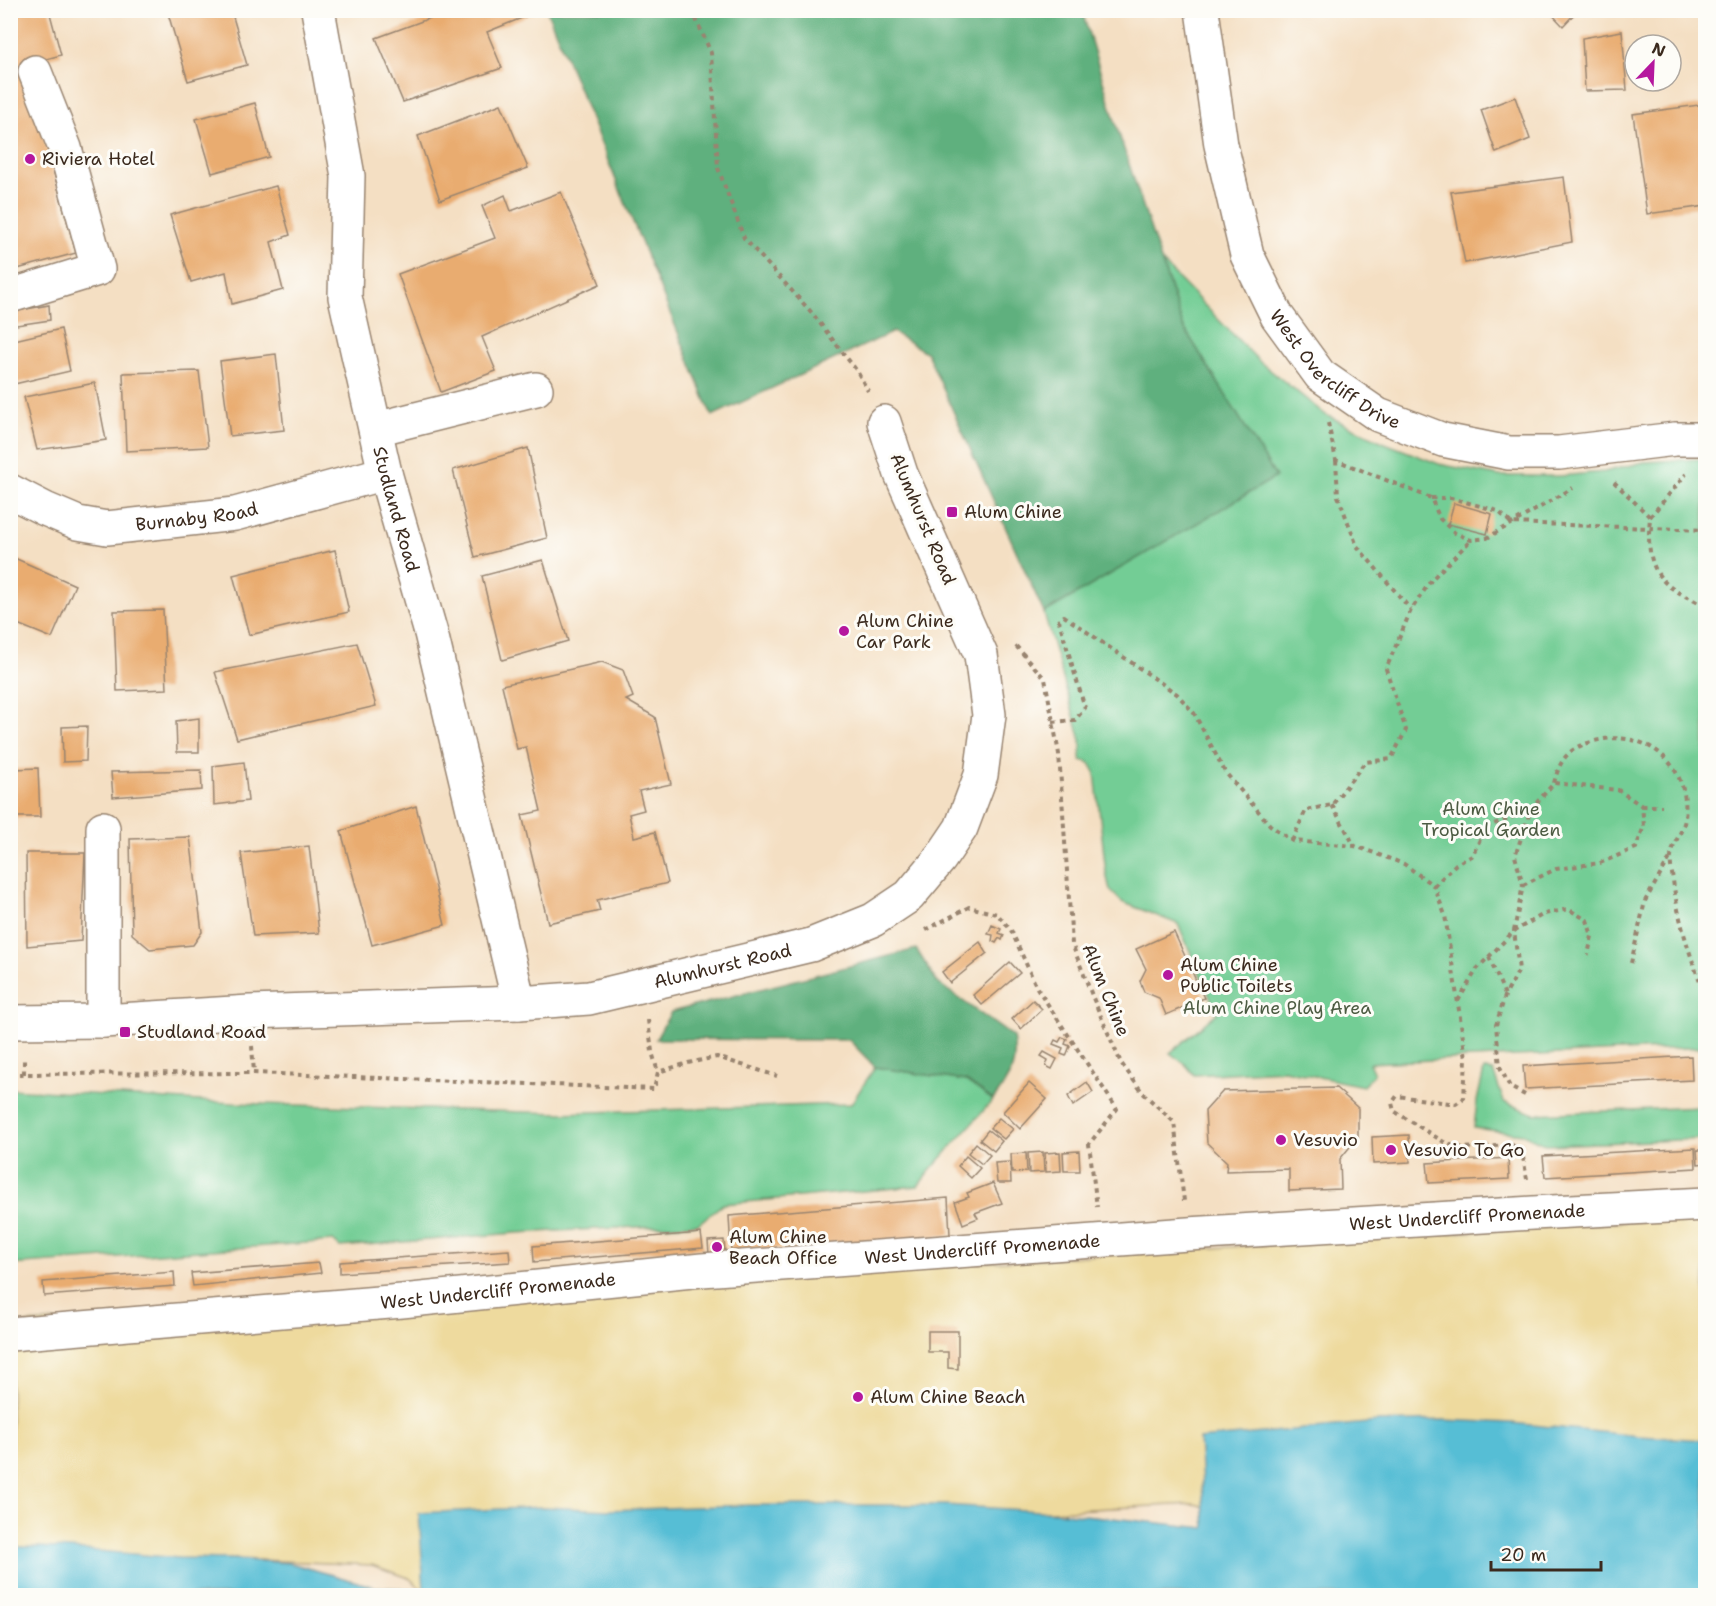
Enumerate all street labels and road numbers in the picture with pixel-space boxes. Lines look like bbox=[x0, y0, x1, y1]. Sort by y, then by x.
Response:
street label: West Overcliff Drive bbox=[1264, 305, 1404, 434]
street label: Studland Road bbox=[367, 444, 425, 575]
street label: Alumhurst Road bbox=[884, 450, 962, 588]
street label: Burnaby Road bbox=[134, 496, 261, 537]
street label: Alumhurst Road bbox=[651, 938, 794, 994]
street label: Alum Chine bbox=[1077, 940, 1135, 1040]
street label: West Undercliff Promenade bbox=[1348, 1198, 1586, 1236]
street label: West Undercliff Promenade bbox=[863, 1229, 1101, 1270]
street label: West Undercliff Promenade bbox=[379, 1267, 617, 1315]

